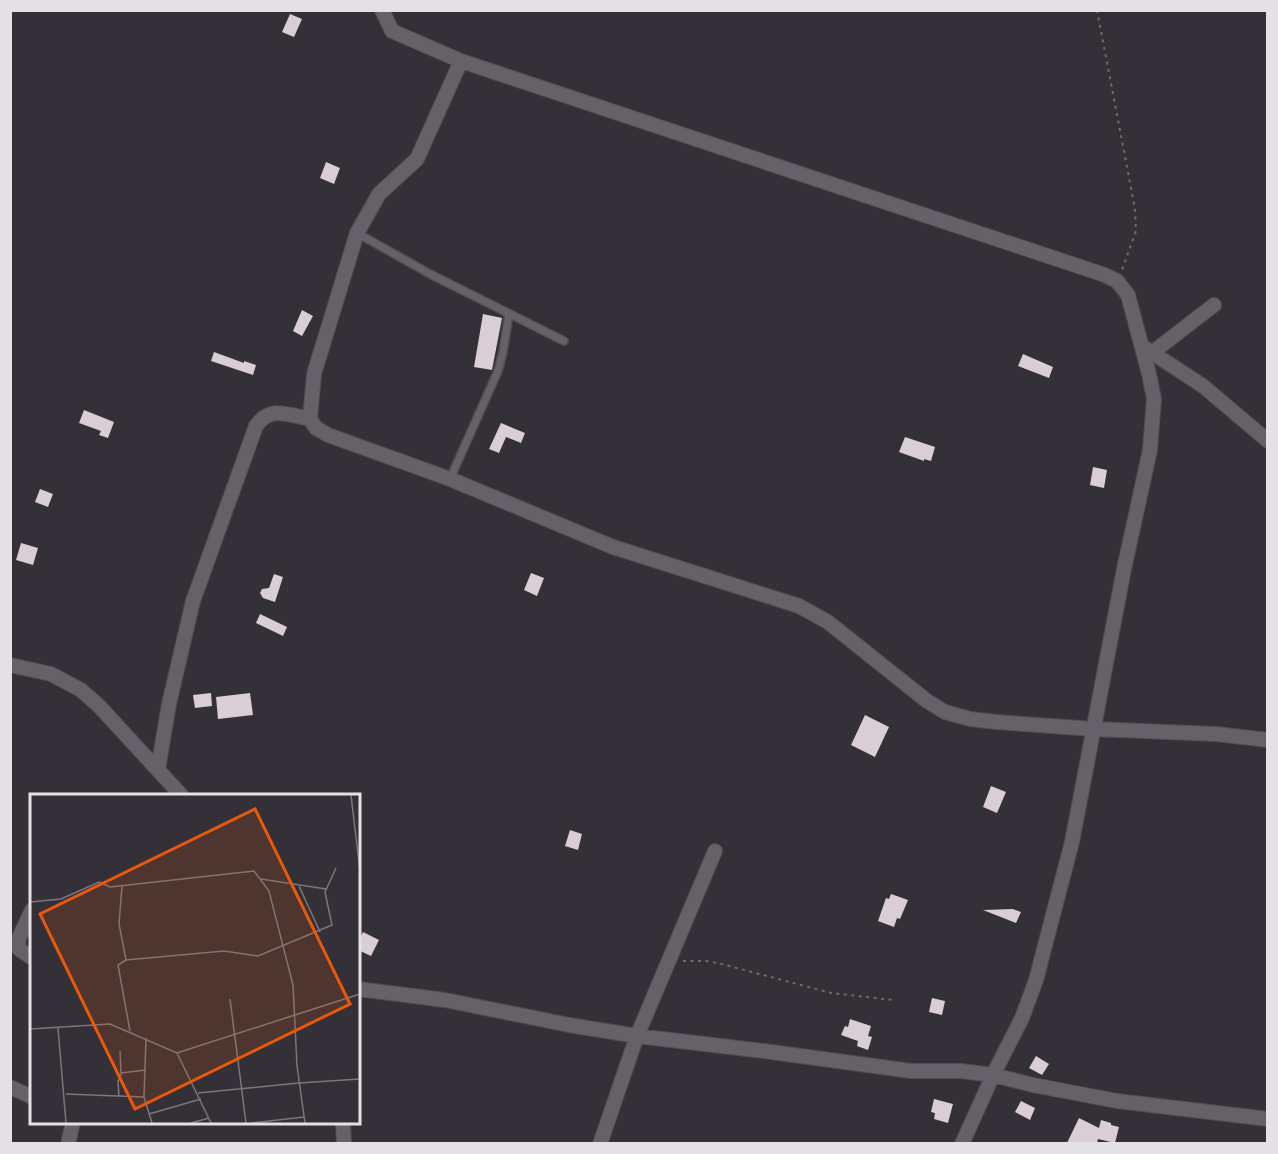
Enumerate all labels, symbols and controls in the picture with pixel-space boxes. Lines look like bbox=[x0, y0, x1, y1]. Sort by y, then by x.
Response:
inset map bbox=[30, 794, 360, 1124]

